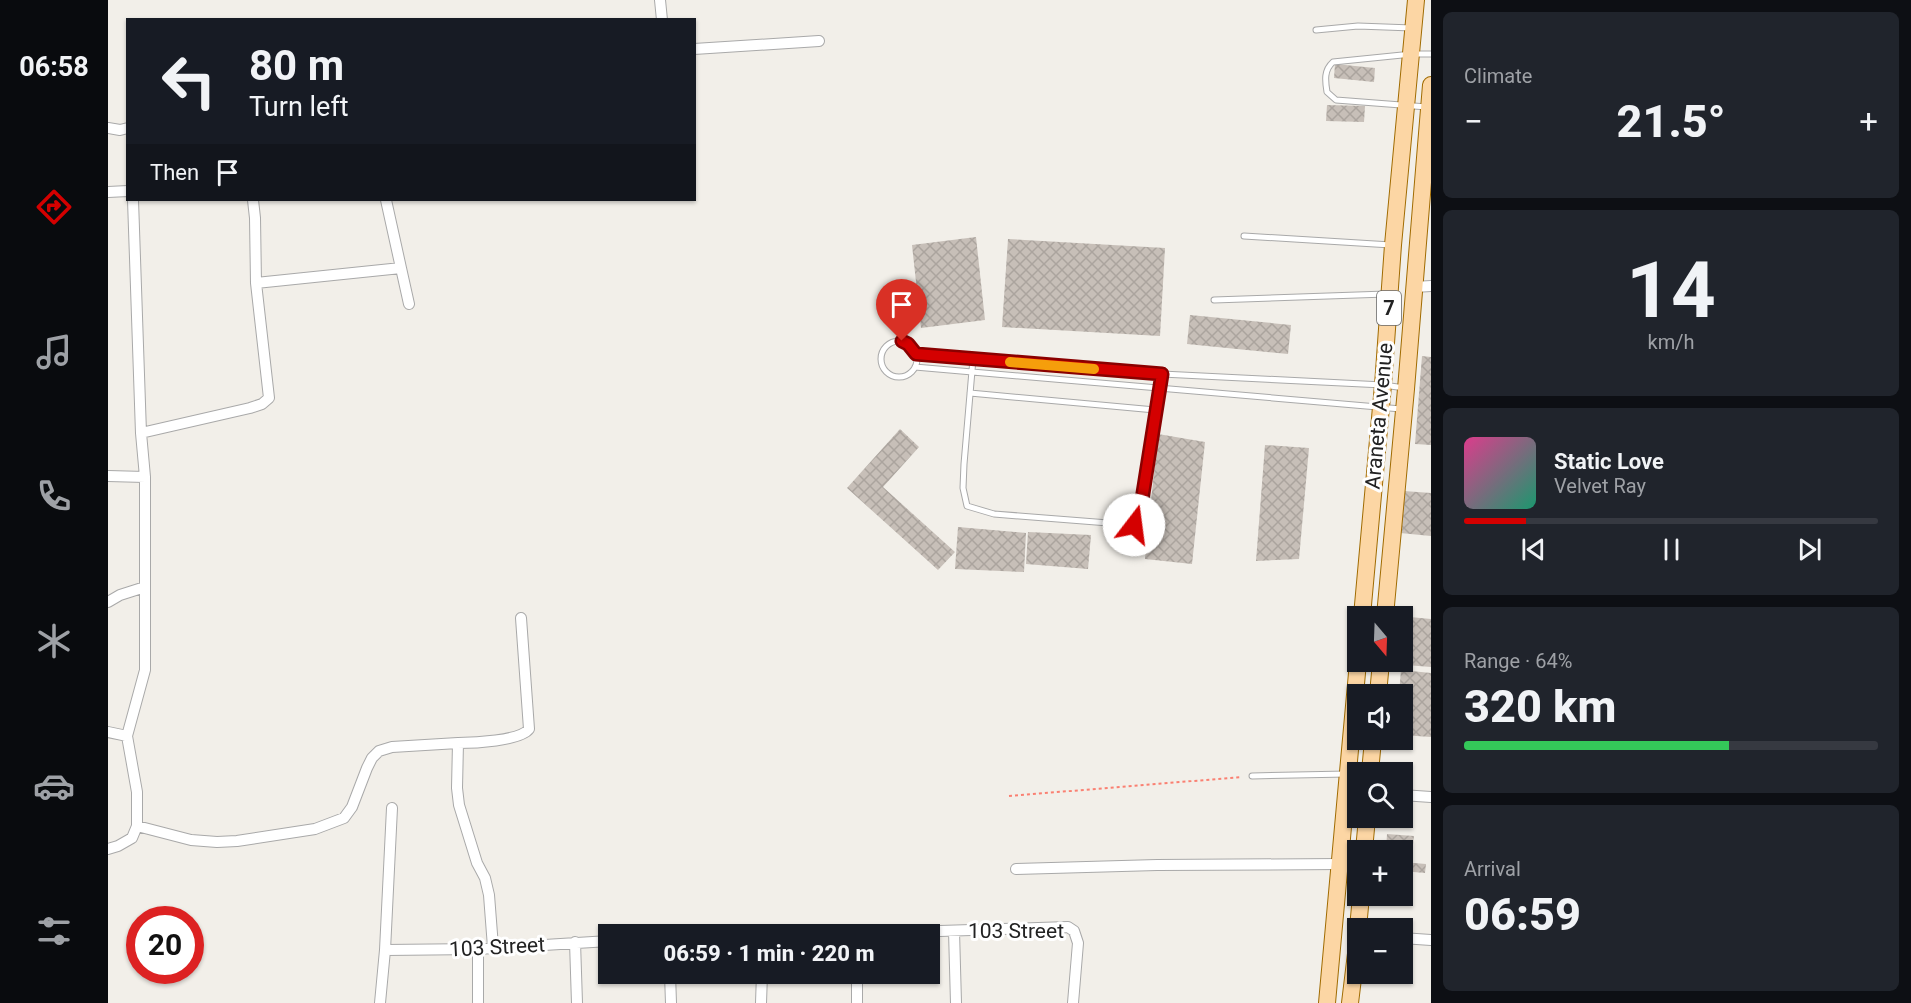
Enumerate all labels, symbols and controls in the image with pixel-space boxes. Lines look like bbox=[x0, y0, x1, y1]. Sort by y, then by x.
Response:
text: 80 m bbox=[249, 41, 344, 90]
icon: left bbox=[150, 42, 228, 120]
text: 06:58 bbox=[19, 51, 89, 83]
text: Climate bbox=[1464, 64, 1532, 88]
text: Turn left bbox=[249, 91, 349, 123]
text: 21.5° bbox=[1617, 95, 1726, 148]
text: − bbox=[1464, 102, 1483, 141]
text: + bbox=[1859, 102, 1878, 141]
icon: arrive bbox=[211, 156, 244, 189]
text: Then bbox=[150, 160, 199, 185]
icon: directions bbox=[33, 186, 75, 228]
text: 14 bbox=[1626, 245, 1716, 336]
pin bbox=[876, 279, 927, 341]
icon: arrive bbox=[885, 288, 918, 321]
road number: 7 bbox=[1377, 291, 1401, 325]
text: km/h bbox=[1648, 330, 1694, 354]
icon: music bbox=[33, 331, 75, 373]
street label: Araneta Avenue bbox=[1361, 342, 1397, 490]
text: Static Love bbox=[1554, 449, 1664, 474]
text: Velvet Ray bbox=[1554, 474, 1646, 498]
icon: phone bbox=[33, 475, 75, 517]
position arrow bbox=[1102, 493, 1166, 557]
icon: previous bbox=[1517, 533, 1550, 566]
icon: pause bbox=[1655, 533, 1688, 566]
icon: next bbox=[1793, 533, 1826, 566]
north arrow bbox=[1347, 606, 1413, 672]
map controls bbox=[1347, 606, 1413, 984]
icon: climate bbox=[33, 620, 75, 662]
text: Range · 64% bbox=[1464, 649, 1572, 673]
text: 320 km bbox=[1464, 680, 1616, 733]
button: sound bbox=[1347, 684, 1413, 750]
button: search bbox=[1347, 762, 1413, 828]
icon: car bbox=[33, 765, 75, 807]
button: + bbox=[1347, 840, 1413, 906]
text: Arrival bbox=[1464, 857, 1521, 881]
text: 06:59 bbox=[1464, 888, 1581, 941]
speed limit sign: 20 bbox=[126, 906, 204, 984]
icon: filters bbox=[33, 910, 75, 952]
button: − bbox=[1347, 918, 1413, 984]
street label: 103 Street bbox=[968, 919, 1064, 943]
street label: 103 Street bbox=[448, 932, 546, 961]
text: 06:59 · 1 min · 220 m bbox=[664, 941, 874, 966]

